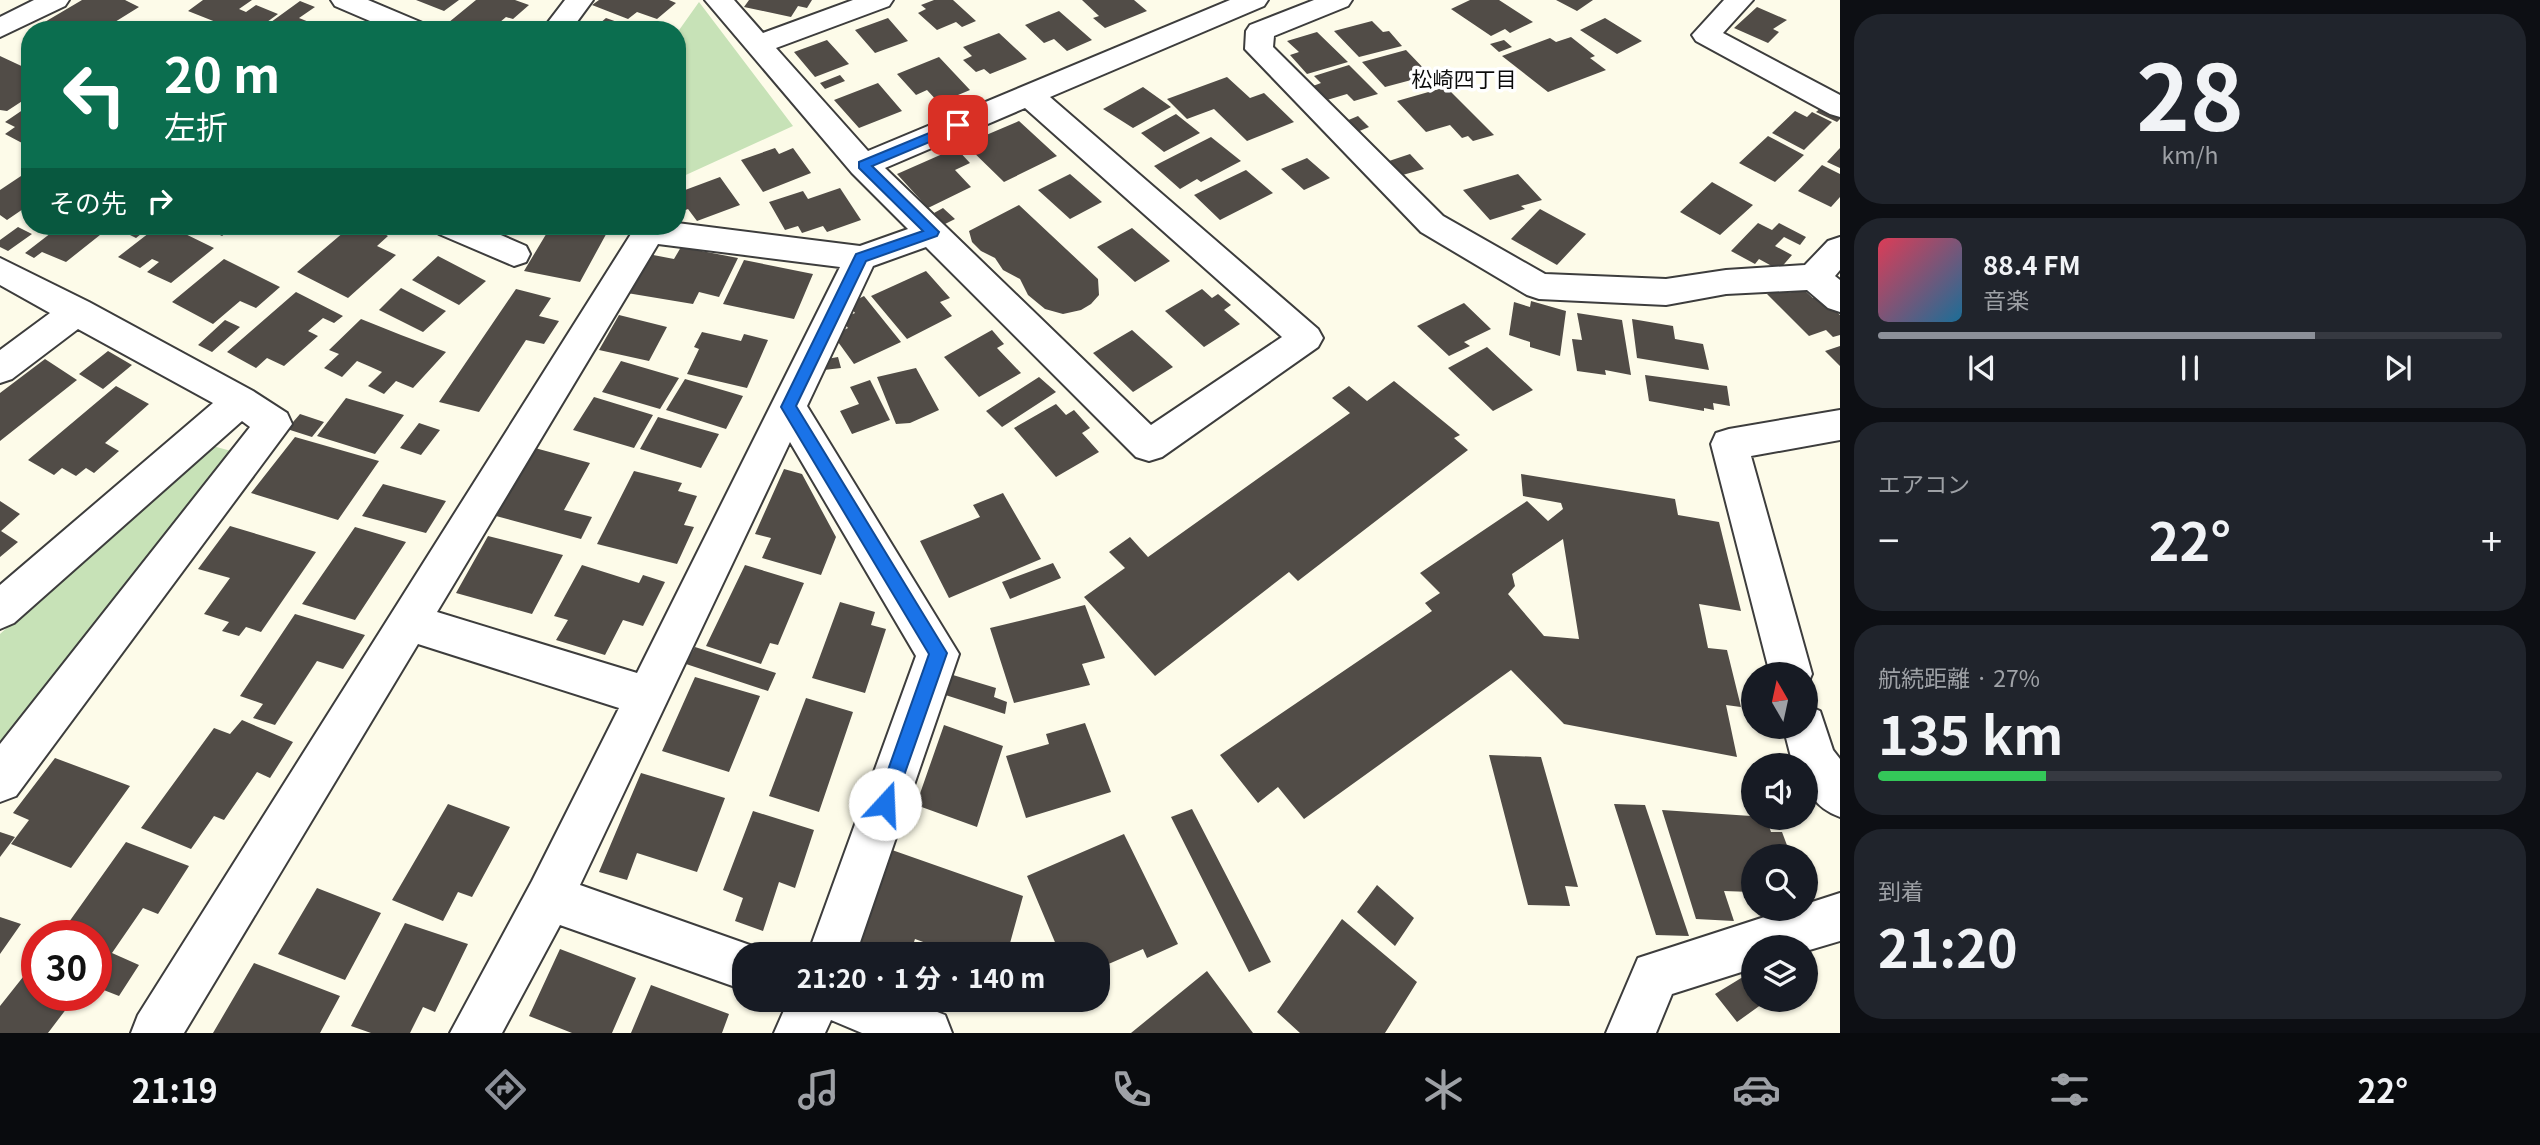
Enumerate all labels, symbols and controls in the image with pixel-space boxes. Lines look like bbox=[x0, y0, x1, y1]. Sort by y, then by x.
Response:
text: 28 bbox=[2136, 25, 2244, 157]
text: 20 m bbox=[164, 36, 280, 107]
icon: left bbox=[49, 49, 140, 140]
district label: 松崎四丁目 bbox=[1412, 63, 1517, 93]
pin bbox=[928, 95, 988, 155]
text: 左折 bbox=[164, 102, 228, 148]
icon: arrive bbox=[939, 106, 977, 144]
text: km/h bbox=[2162, 137, 2218, 171]
icon: right bbox=[141, 182, 179, 220]
text: その先 bbox=[49, 183, 127, 220]
text: 88.4 FM bbox=[1983, 245, 2081, 282]
text: 音楽 bbox=[1983, 282, 2029, 316]
icon: previous bbox=[1963, 349, 2001, 387]
icon: pause bbox=[2171, 349, 2209, 387]
icon: next bbox=[2379, 349, 2417, 387]
text: エアコン bbox=[1878, 466, 1970, 500]
text: 22° bbox=[2149, 501, 2231, 576]
text: − bbox=[1878, 511, 1899, 566]
text: + bbox=[2481, 511, 2502, 566]
text: 航続距離 · 27% bbox=[1878, 660, 2040, 694]
north arrow bbox=[1741, 662, 1818, 738]
map controls bbox=[1741, 662, 1818, 1012]
text: 135 km bbox=[1878, 695, 2063, 770]
button: sound bbox=[1741, 753, 1818, 830]
position arrow bbox=[848, 767, 922, 841]
button: search bbox=[1741, 844, 1818, 921]
text: 到着 bbox=[1878, 873, 1924, 907]
text: 21:20 bbox=[1878, 908, 2018, 983]
speed limit sign: 30 bbox=[21, 920, 112, 1011]
button: layers bbox=[1741, 935, 1818, 1012]
text: 21:20 · 1 分 · 140 m bbox=[797, 958, 1045, 995]
icon: directions bbox=[481, 1065, 530, 1114]
icon: music bbox=[794, 1065, 843, 1114]
icon: phone bbox=[1107, 1065, 1156, 1114]
icon: climate bbox=[1419, 1065, 1468, 1114]
icon: car bbox=[1732, 1065, 1781, 1114]
icon: filters bbox=[2045, 1065, 2094, 1114]
text: 21:19 bbox=[132, 1066, 218, 1112]
text: 22° bbox=[2357, 1066, 2408, 1112]

